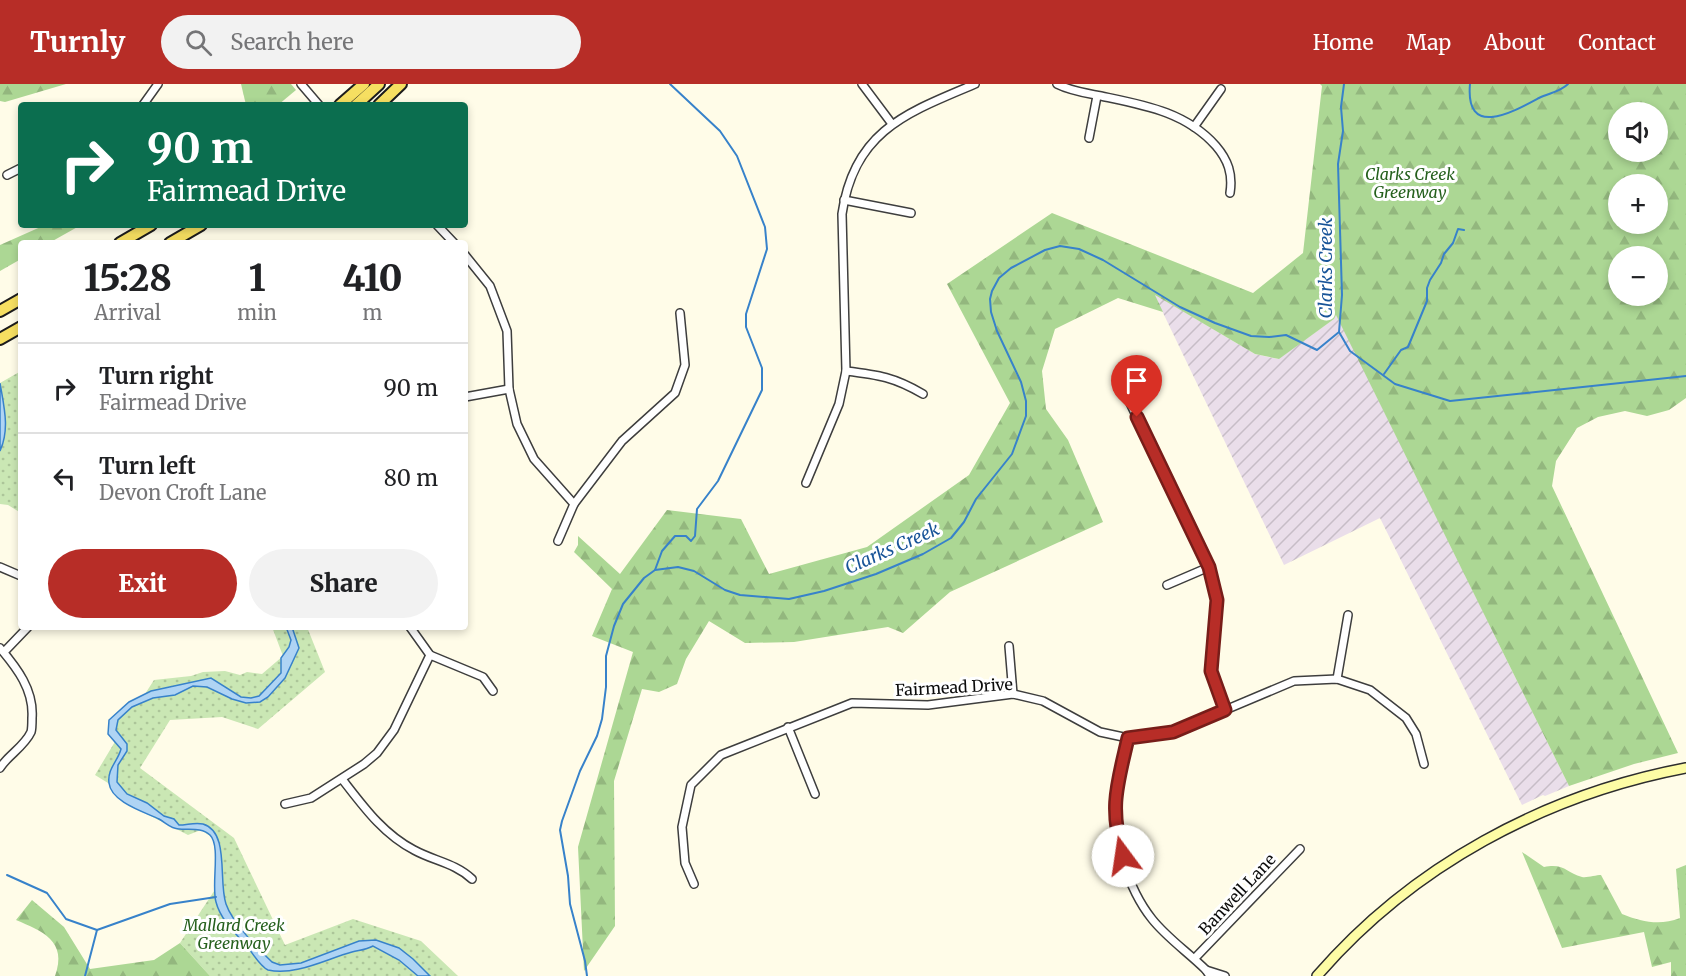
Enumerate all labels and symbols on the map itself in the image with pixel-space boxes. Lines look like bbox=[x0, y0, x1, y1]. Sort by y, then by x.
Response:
park label: Clarks Creek Greenway bbox=[1365, 164, 1455, 202]
water label: Clarks Creek bbox=[1314, 217, 1337, 319]
pin bbox=[1111, 355, 1162, 417]
water label: Clarks Creek bbox=[841, 517, 943, 579]
street label: Fairmead Drive bbox=[895, 674, 1013, 700]
position arrow bbox=[1091, 824, 1155, 888]
street label: Banwell Lane bbox=[1194, 849, 1280, 939]
park label: Mallard Creek Greenway bbox=[182, 915, 285, 953]

